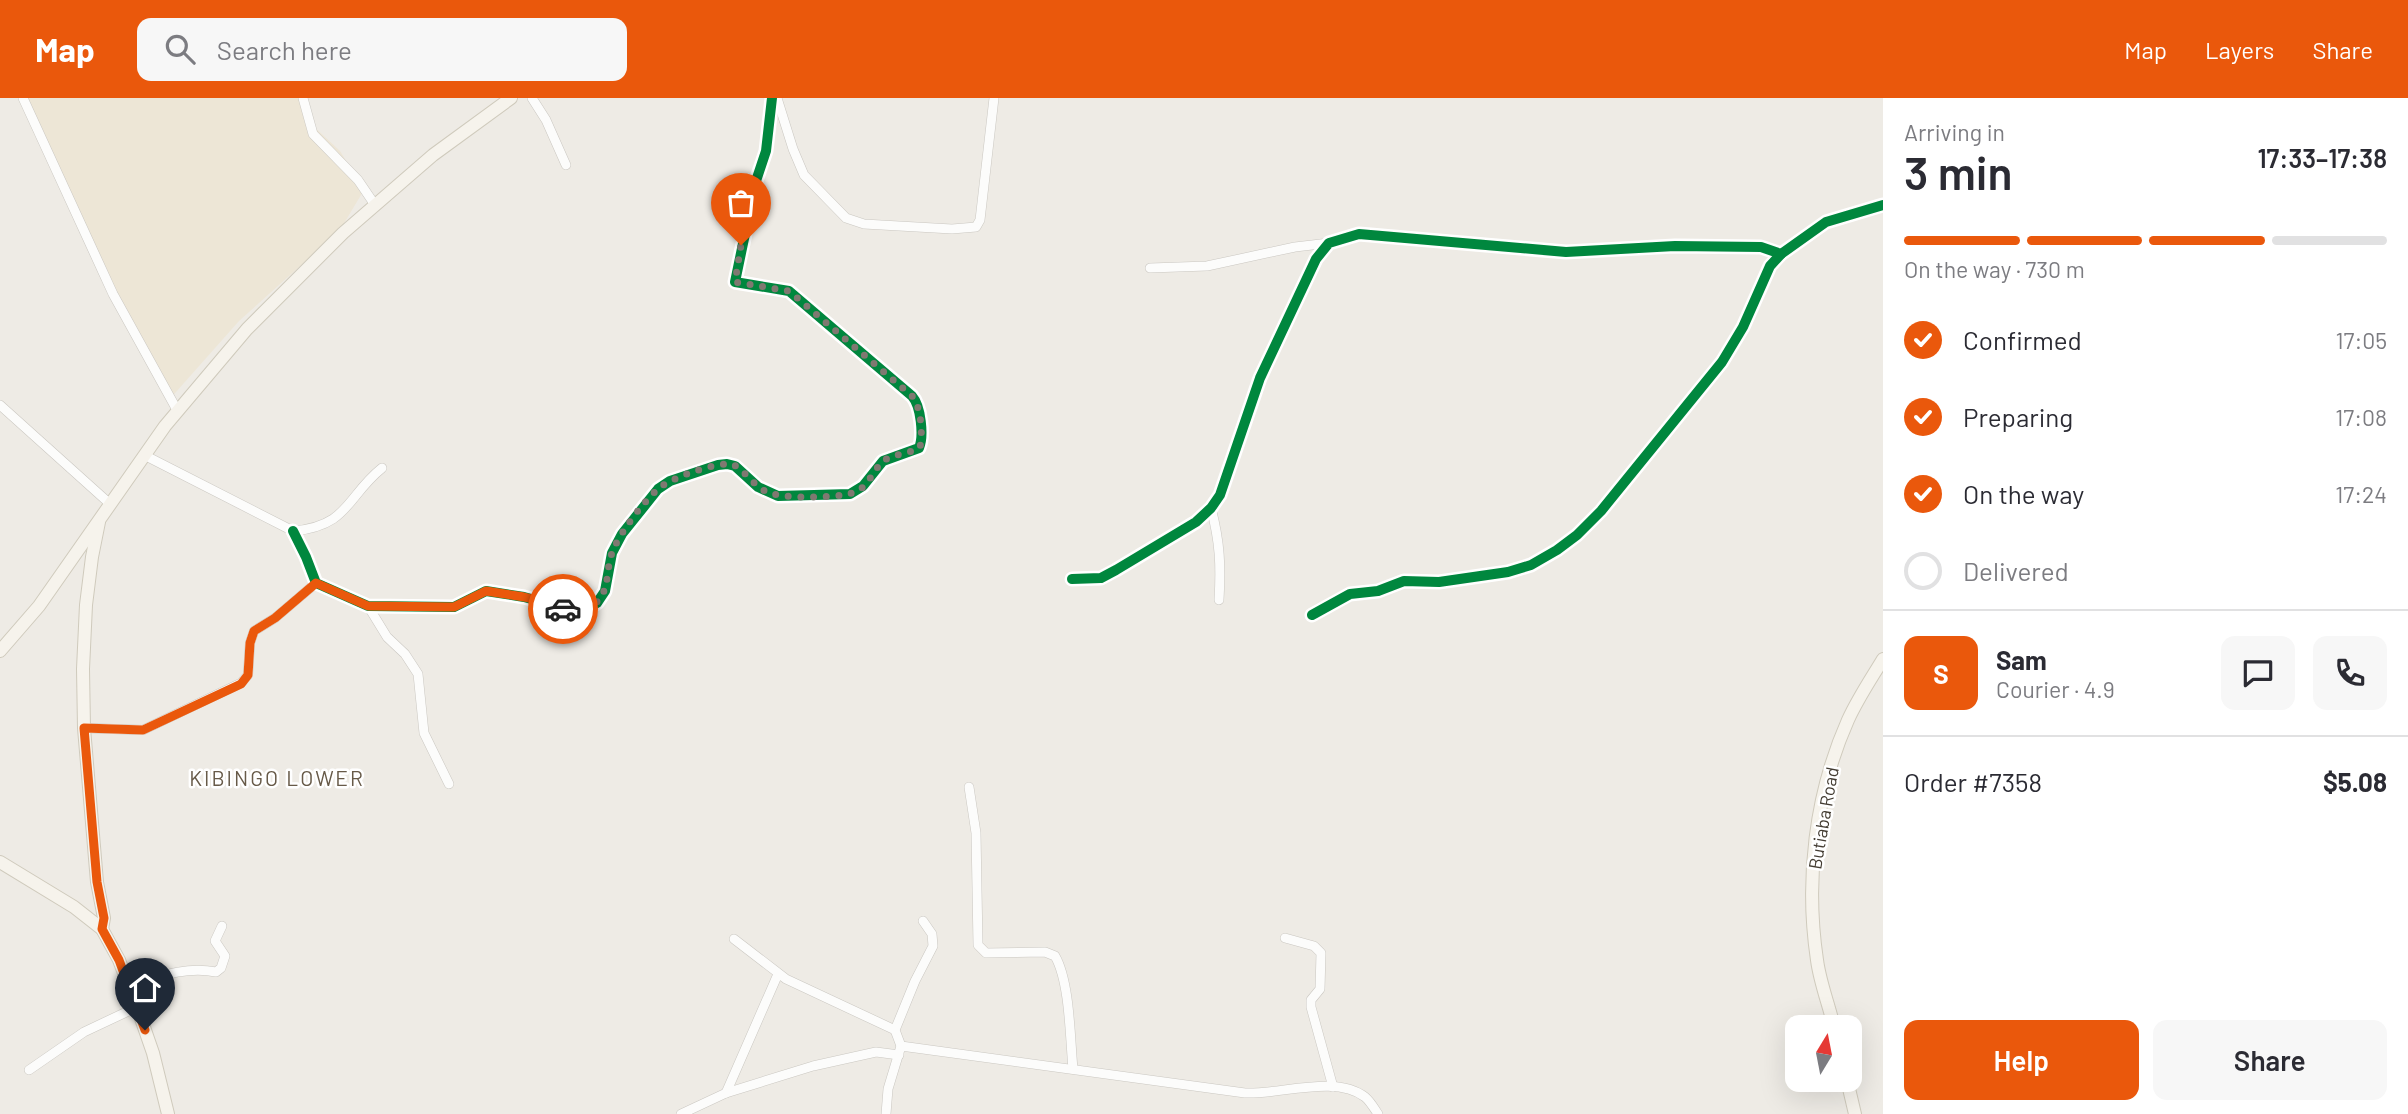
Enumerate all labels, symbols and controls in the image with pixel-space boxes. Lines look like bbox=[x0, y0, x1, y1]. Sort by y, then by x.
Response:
search box bbox=[137, 18, 627, 81]
text: Map bbox=[35, 29, 95, 69]
icon: search bbox=[161, 30, 199, 68]
text: Search here bbox=[217, 34, 352, 65]
text: Map bbox=[2124, 35, 2167, 64]
text: Layers bbox=[2205, 35, 2274, 64]
text: Share bbox=[2312, 35, 2373, 64]
text: Arriving in bbox=[1904, 118, 2005, 146]
text: 17:33–17:38 bbox=[2257, 142, 2387, 173]
text: 3 min bbox=[1904, 144, 2013, 199]
pin bbox=[711, 173, 771, 245]
icon: bag bbox=[722, 184, 760, 222]
text: On the way · 730 m bbox=[1904, 255, 2085, 283]
icon: check bbox=[1904, 321, 1942, 359]
text: Confirmed bbox=[1963, 324, 2082, 355]
text: 17:05 bbox=[2335, 326, 2387, 354]
icon: check bbox=[1904, 398, 1942, 436]
text: Preparing bbox=[1963, 401, 2073, 432]
text: 17:08 bbox=[2335, 403, 2387, 431]
icon: check bbox=[1904, 475, 1942, 513]
text: On the way bbox=[1963, 478, 2084, 509]
text: 17:24 bbox=[2335, 480, 2387, 508]
text: Delivered bbox=[1963, 555, 2069, 586]
courier bbox=[528, 574, 598, 644]
icon: car bbox=[544, 590, 582, 628]
button: chat bbox=[2221, 636, 2295, 710]
button: phone bbox=[2313, 636, 2387, 710]
text: Sam bbox=[1996, 644, 2047, 675]
text: S bbox=[1933, 658, 1949, 689]
text: Courier · 4.9 bbox=[1996, 675, 2115, 703]
district label: KIBINGO LOWER bbox=[189, 765, 365, 790]
street label: Butiaba Road bbox=[1803, 765, 1843, 871]
text: Order #7358 bbox=[1904, 766, 2042, 797]
text: $5.08 bbox=[2323, 766, 2387, 797]
pin bbox=[115, 958, 175, 1030]
icon: home bbox=[126, 969, 164, 1007]
north arrow bbox=[1785, 1015, 1862, 1092]
map controls bbox=[1785, 1015, 1862, 1092]
button: Help bbox=[1904, 1020, 2139, 1100]
button: Share bbox=[2153, 1020, 2387, 1100]

